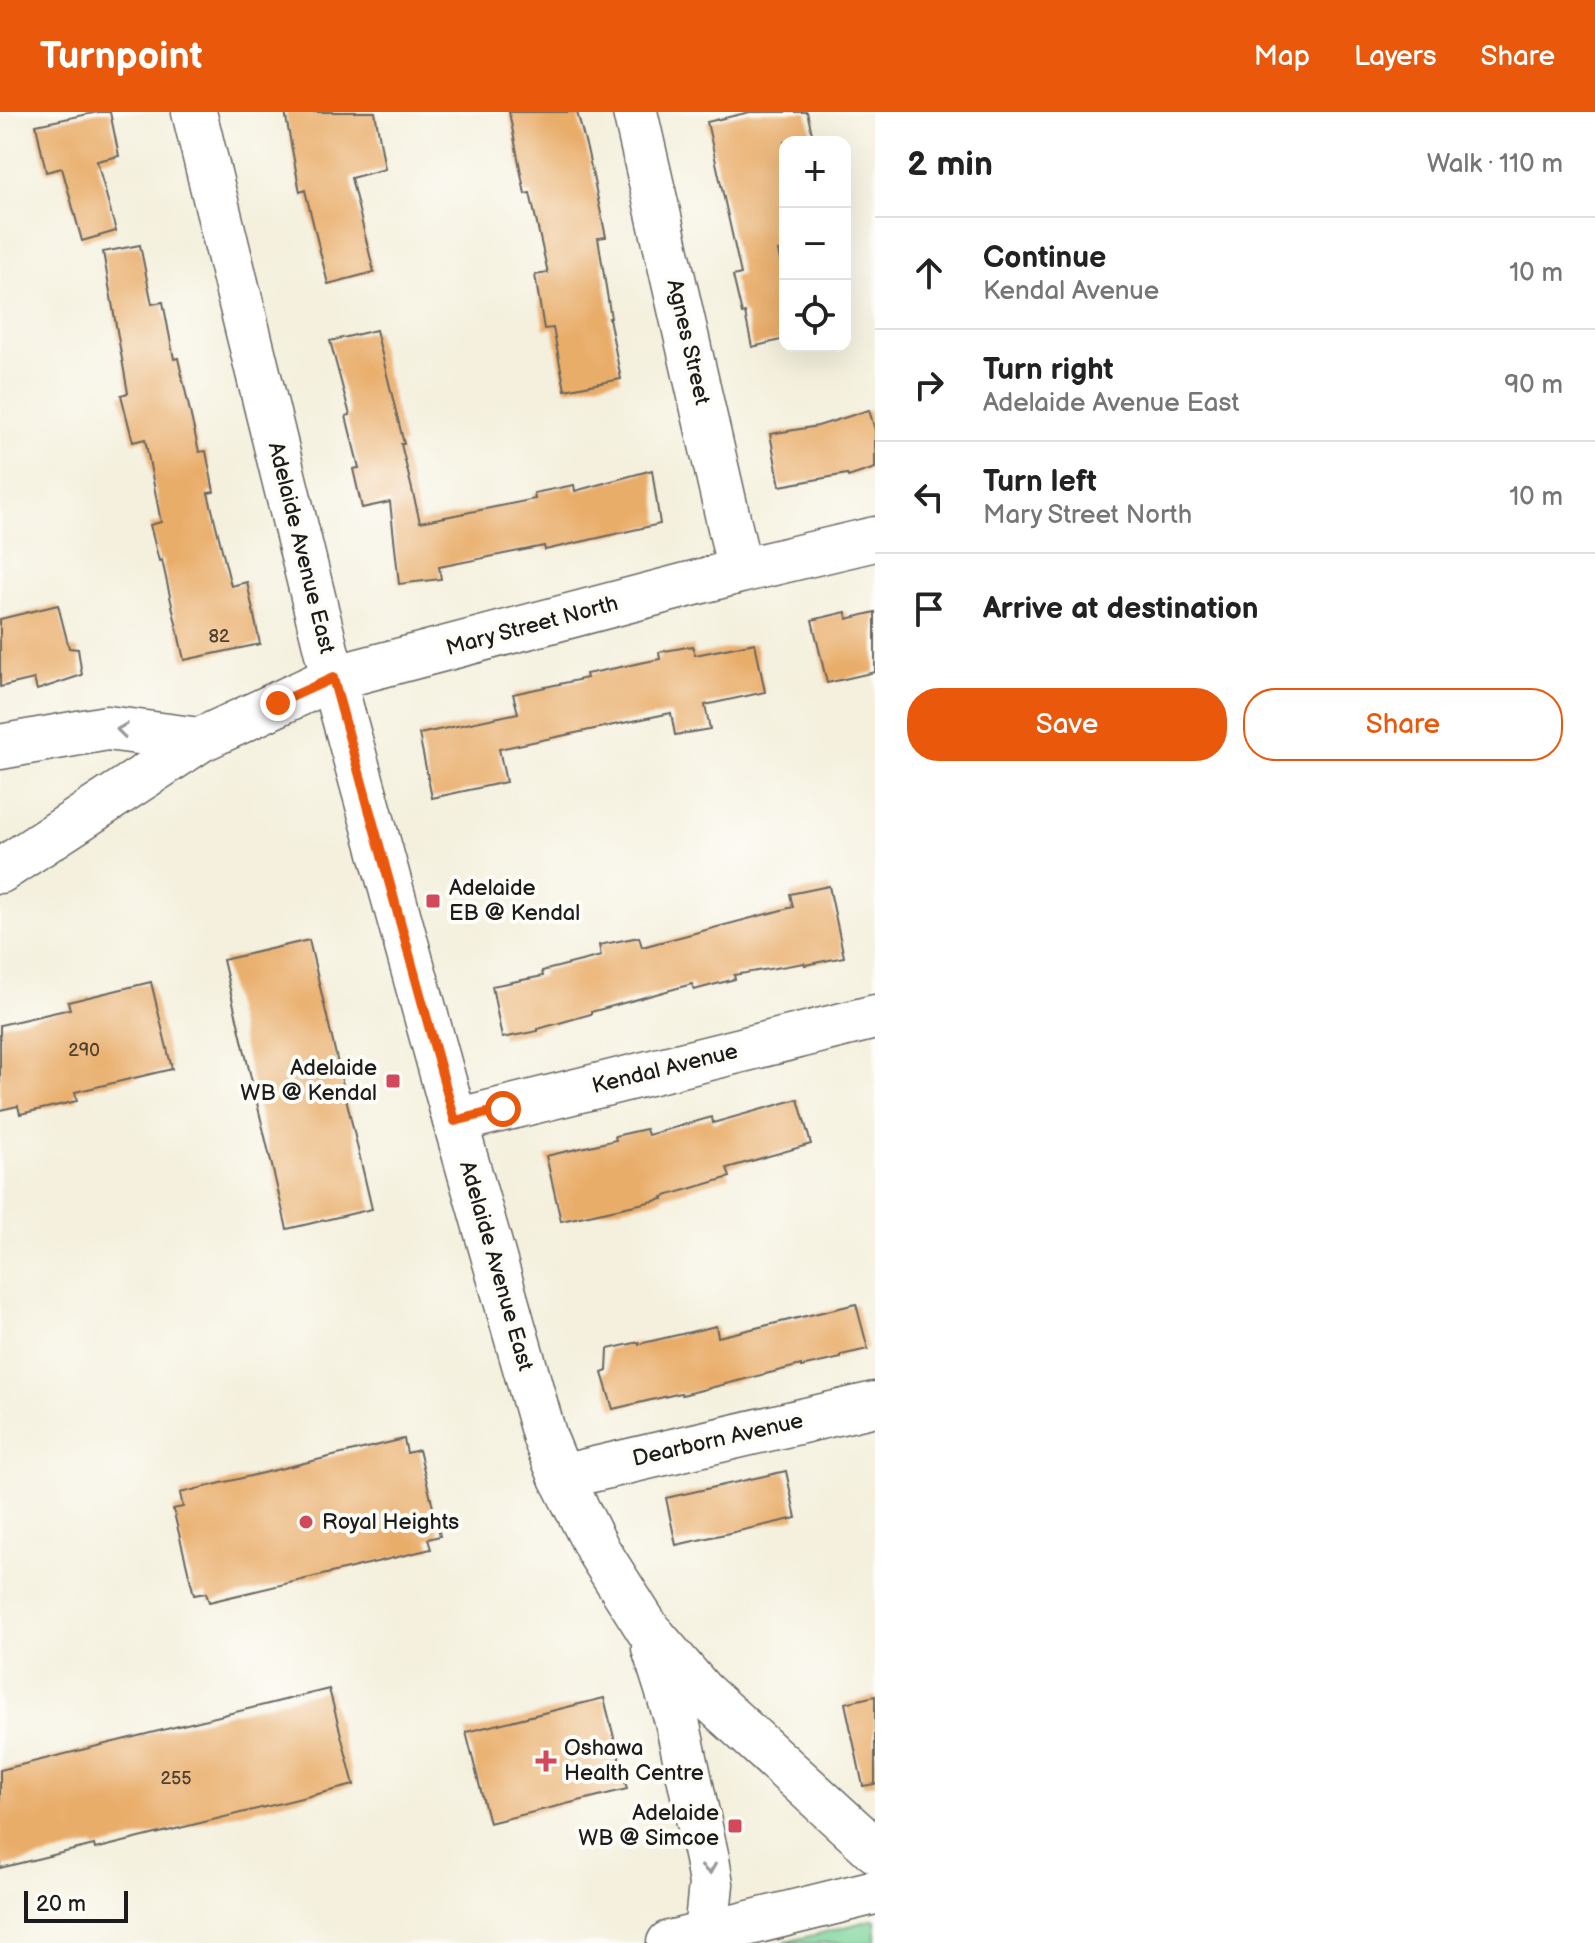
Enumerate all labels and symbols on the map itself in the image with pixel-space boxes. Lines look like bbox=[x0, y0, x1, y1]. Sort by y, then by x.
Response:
street label: Agnes Street bbox=[660, 277, 716, 408]
street label: Adelaide Avenue East bbox=[262, 439, 340, 657]
street label: Mary Street North bbox=[443, 590, 621, 662]
house number: 82 bbox=[208, 626, 230, 647]
route end bbox=[260, 685, 296, 721]
one-way arrow bbox=[116, 722, 129, 739]
place label: Adelaide EB @ Kendal bbox=[449, 875, 580, 927]
marker: Adelaide EB @ Kendal bbox=[424, 892, 442, 910]
street label: Kendal Avenue bbox=[589, 1038, 741, 1100]
house number: 290 bbox=[68, 1040, 100, 1061]
place label: Adelaide WB @ Kendal bbox=[240, 1055, 377, 1107]
marker: Adelaide WB @ Kendal bbox=[384, 1072, 402, 1090]
route start bbox=[485, 1091, 521, 1127]
street label: Adelaide Avenue East bbox=[453, 1158, 539, 1374]
street label: Dearborn Avenue bbox=[630, 1407, 806, 1473]
place label: Royal Heights bbox=[322, 1509, 459, 1536]
marker: Royal Heights bbox=[297, 1513, 315, 1531]
place label: Oshawa Health Centre bbox=[564, 1735, 704, 1787]
marker: Oshawa Health Centre bbox=[535, 1750, 557, 1772]
house number: 255 bbox=[160, 1768, 192, 1789]
place label: Adelaide WB @ Simcoe bbox=[578, 1800, 719, 1852]
marker: Adelaide WB @ Simcoe bbox=[726, 1817, 744, 1835]
one-way arrow bbox=[700, 1862, 717, 1876]
scale bar bbox=[24, 1887, 128, 1923]

